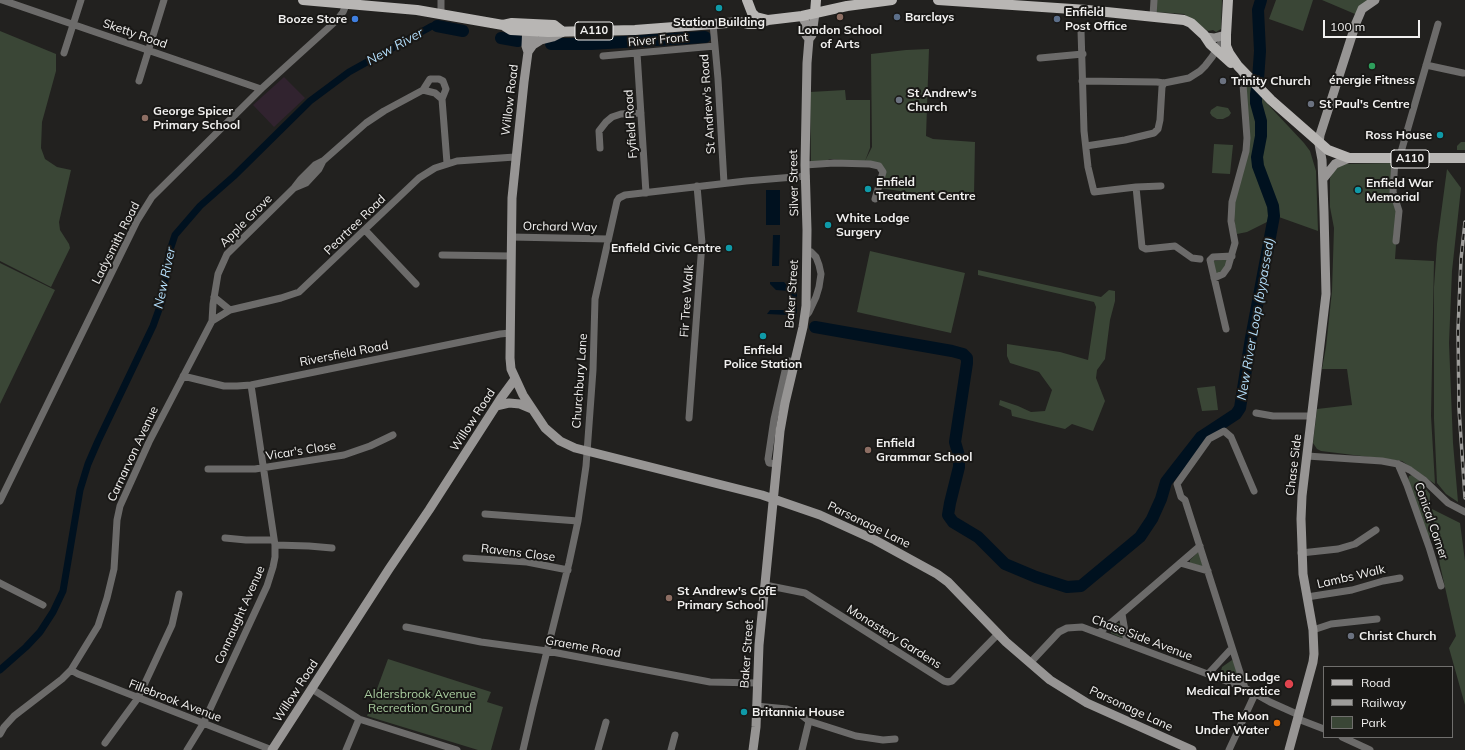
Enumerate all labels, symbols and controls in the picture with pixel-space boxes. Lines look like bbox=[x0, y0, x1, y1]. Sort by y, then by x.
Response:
marker: Station Building bbox=[714, 3, 724, 13]
place label: Enfield Post Office bbox=[1065, 5, 1127, 33]
place label: Barclays bbox=[905, 10, 954, 24]
place label: Booze Store bbox=[278, 12, 347, 26]
marker: London School of Arts bbox=[835, 12, 845, 22]
marker: Barclays bbox=[892, 12, 902, 22]
scale bar bbox=[1325, 12, 1422, 38]
marker: Booze Store bbox=[350, 14, 360, 24]
marker: Enfield Post Office bbox=[1052, 14, 1062, 24]
place label: Station Building bbox=[673, 15, 765, 29]
street label: Sketty Road bbox=[101, 16, 169, 52]
text: 100 m bbox=[1330, 19, 1365, 34]
road number: A110 bbox=[575, 22, 613, 40]
place label: London School of Arts bbox=[798, 23, 882, 51]
water label: New River bbox=[364, 25, 426, 69]
street label: River Front bbox=[627, 30, 689, 50]
street label: St Andrew's Road bbox=[697, 54, 719, 154]
marker: énergie Fitness bbox=[1367, 61, 1377, 71]
street label: Willow Road bbox=[498, 64, 522, 136]
place label: énergie Fitness bbox=[1329, 73, 1415, 87]
place label: Trinity Church bbox=[1231, 74, 1311, 88]
marker: Trinity Church bbox=[1218, 76, 1228, 86]
place label: St Andrew's Church bbox=[907, 86, 977, 114]
street label: Fyfield Road bbox=[621, 89, 641, 159]
marker: St Andrew's Church bbox=[894, 95, 904, 105]
place label: St Paul's Centre bbox=[1319, 97, 1410, 111]
marker: St Paul's Centre bbox=[1306, 99, 1316, 109]
place label: George Spicer Primary School bbox=[153, 104, 240, 132]
marker: George Spicer Primary School bbox=[140, 113, 150, 123]
place label: Ross House bbox=[1365, 128, 1432, 142]
marker: Ross House bbox=[1435, 130, 1445, 140]
street label: Silver Street bbox=[786, 150, 802, 216]
road number: A110 bbox=[1391, 150, 1429, 168]
place label: Enfield Treatment Centre bbox=[876, 175, 975, 203]
place label: Enfield War Memorial bbox=[1366, 176, 1433, 204]
marker: Enfield Treatment Centre bbox=[863, 184, 873, 194]
marker: Enfield War Memorial bbox=[1353, 185, 1363, 195]
street label: Apple Grove bbox=[217, 192, 275, 250]
street label: Peartree Road bbox=[321, 192, 389, 258]
street label: Ladysmith Road bbox=[89, 199, 143, 287]
place label: White Lodge Surgery bbox=[836, 211, 909, 239]
street label: Orchard Way bbox=[523, 219, 597, 235]
marker: White Lodge Surgery bbox=[823, 220, 833, 230]
water label: New River Loop (bypassed) bbox=[1234, 237, 1278, 401]
place label: Enfield Civic Centre bbox=[611, 241, 721, 255]
marker: Enfield Civic Centre bbox=[724, 243, 734, 253]
water label: New River bbox=[151, 246, 179, 310]
street label: Baker Street bbox=[782, 259, 802, 329]
street label: Fir Tree Walk bbox=[677, 264, 697, 338]
marker: Enfield Police Station bbox=[758, 331, 768, 341]
street label: Churchbury Lane bbox=[570, 333, 590, 429]
street label: Riversfield Road bbox=[298, 338, 390, 370]
place label: Enfield Police Station bbox=[724, 343, 802, 371]
street label: Willow Road bbox=[447, 386, 499, 454]
street label: Carnarvon Avenue bbox=[105, 404, 161, 504]
street label: Chase Side bbox=[1283, 433, 1305, 497]
place label: Enfield Grammar School bbox=[876, 436, 972, 464]
street label: Vicar's Close bbox=[265, 438, 337, 464]
marker: Enfield Grammar School bbox=[863, 445, 873, 455]
street label: Conical Corner bbox=[1411, 481, 1451, 561]
street label: Parsonage Lane bbox=[825, 499, 913, 551]
street label: Ravens Close bbox=[480, 541, 556, 565]
street label: Lambs Walk bbox=[1316, 562, 1386, 592]
street label: Connaught Avenue bbox=[212, 564, 268, 666]
place label: St Andrew's CofE Primary School bbox=[677, 584, 777, 612]
marker: St Andrew's CofE Primary School bbox=[664, 593, 674, 603]
street label: Monastery Gardens bbox=[844, 602, 944, 672]
street label: Chase Side Avenue bbox=[1089, 612, 1195, 664]
street label: Baker Street bbox=[737, 619, 757, 689]
place label: Christ Church bbox=[1359, 629, 1437, 643]
marker: Christ Church bbox=[1346, 631, 1356, 641]
street label: Graeme Road bbox=[544, 633, 622, 661]
street label: Willow Road bbox=[270, 657, 322, 725]
legend bbox=[1323, 666, 1453, 738]
place label: White Lodge Medical Practice bbox=[1186, 670, 1280, 698]
text: Road bbox=[1361, 675, 1390, 690]
street label: Fillebrook Avenue bbox=[127, 677, 223, 725]
marker: White Lodge Medical Practice bbox=[1283, 678, 1295, 690]
street label: Parsonage Lane bbox=[1087, 683, 1175, 735]
park label: Aldersbrook Avenue Recreation Ground bbox=[364, 687, 476, 715]
text: Railway bbox=[1361, 695, 1406, 710]
place label: Britannia House bbox=[752, 705, 845, 719]
marker: Britannia House bbox=[739, 707, 749, 717]
place label: The Moon Under Water bbox=[1195, 709, 1269, 737]
text: Park bbox=[1361, 715, 1386, 730]
marker: The Moon Under Water bbox=[1272, 718, 1282, 728]

